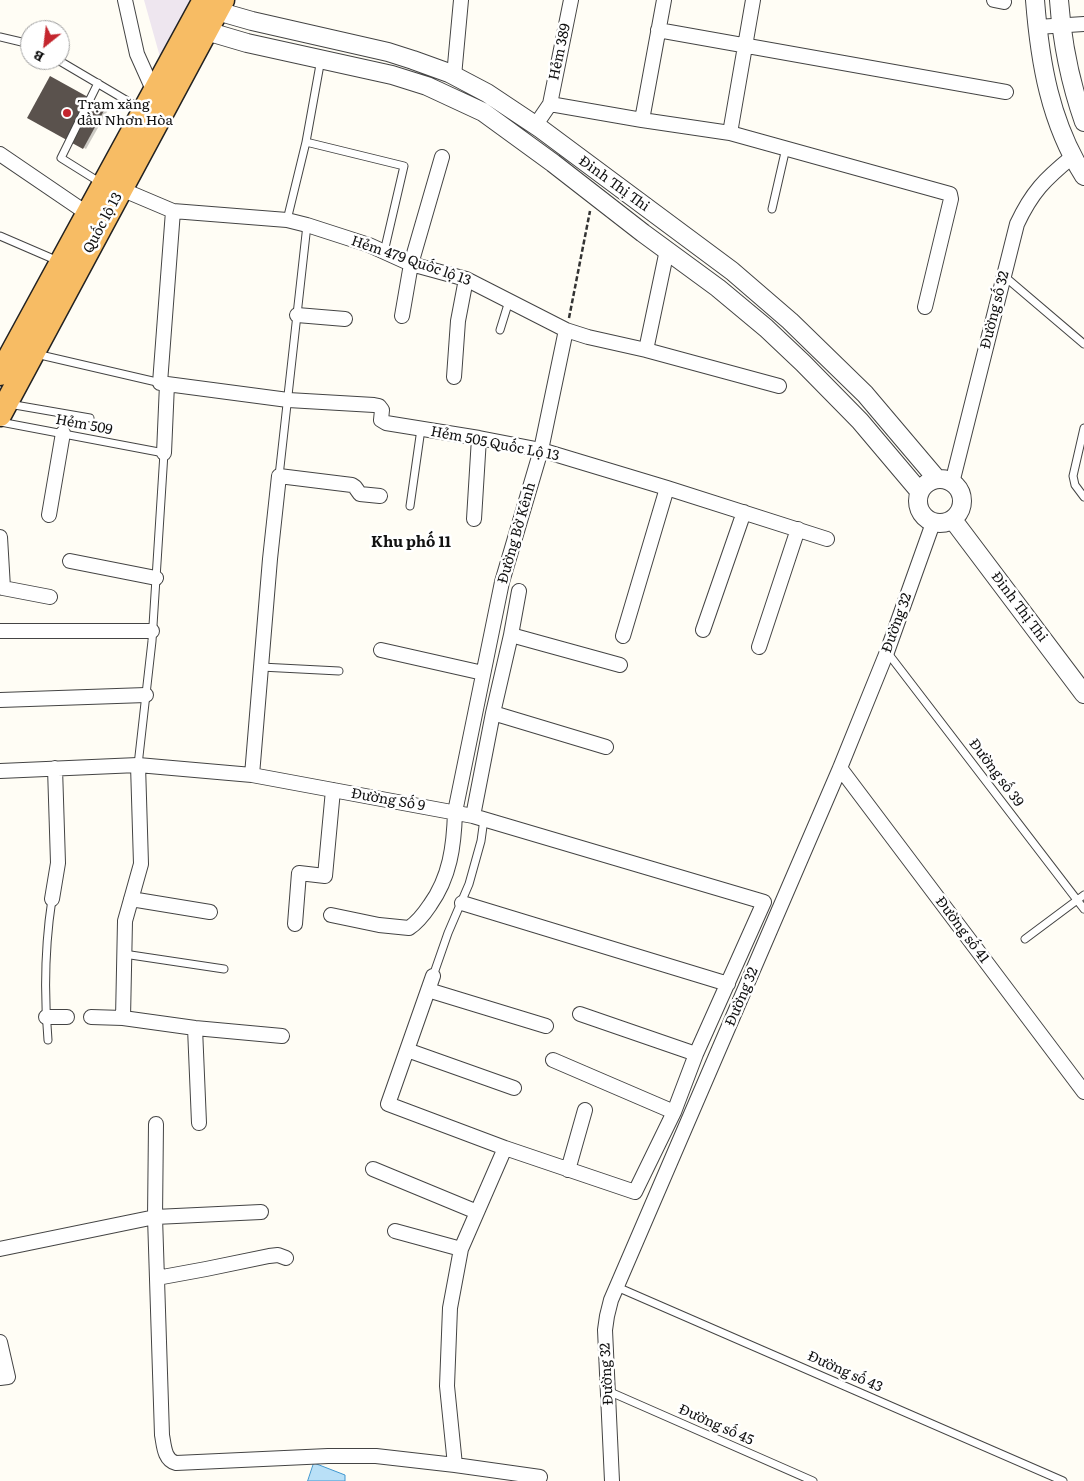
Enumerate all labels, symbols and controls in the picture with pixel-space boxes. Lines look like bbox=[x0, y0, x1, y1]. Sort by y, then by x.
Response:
north arrow bbox=[20, 20, 70, 70]
street label: Hẻm 389 bbox=[546, 22, 574, 82]
text: B bbox=[29, 46, 47, 68]
place label: Trạm xăng dầu Nhơn Hòa bbox=[77, 97, 173, 130]
marker: Trạm xăng dầu Nhơn Hòa bbox=[61, 107, 73, 119]
street label: Đinh Thị Thi bbox=[575, 153, 653, 215]
street label: Quốc lộ 13 bbox=[80, 190, 126, 256]
street label: Hẻm 479 Quốc lộ 13 bbox=[349, 233, 473, 289]
street label: Đường số 32 bbox=[977, 269, 1013, 351]
street label: Hẻm 509 bbox=[54, 411, 114, 439]
street label: Hẻm 505 Quốc Lộ 13 bbox=[429, 423, 561, 465]
street label: Đường Bờ Kênh bbox=[494, 480, 540, 586]
district label: Khu phố 11 bbox=[371, 534, 451, 552]
street label: Đinh Thị Thi bbox=[987, 569, 1051, 645]
street label: Đường 32 bbox=[878, 591, 916, 655]
street label: Đường số 39 bbox=[965, 736, 1027, 810]
street label: Đường Số 9 bbox=[350, 785, 426, 815]
street label: Đường số 41 bbox=[932, 893, 992, 967]
street label: Đường 32 bbox=[722, 965, 762, 1029]
street label: Đường 32 bbox=[597, 1342, 617, 1406]
street label: Đường số 43 bbox=[805, 1348, 885, 1396]
street label: Đường số 45 bbox=[676, 1401, 756, 1449]

